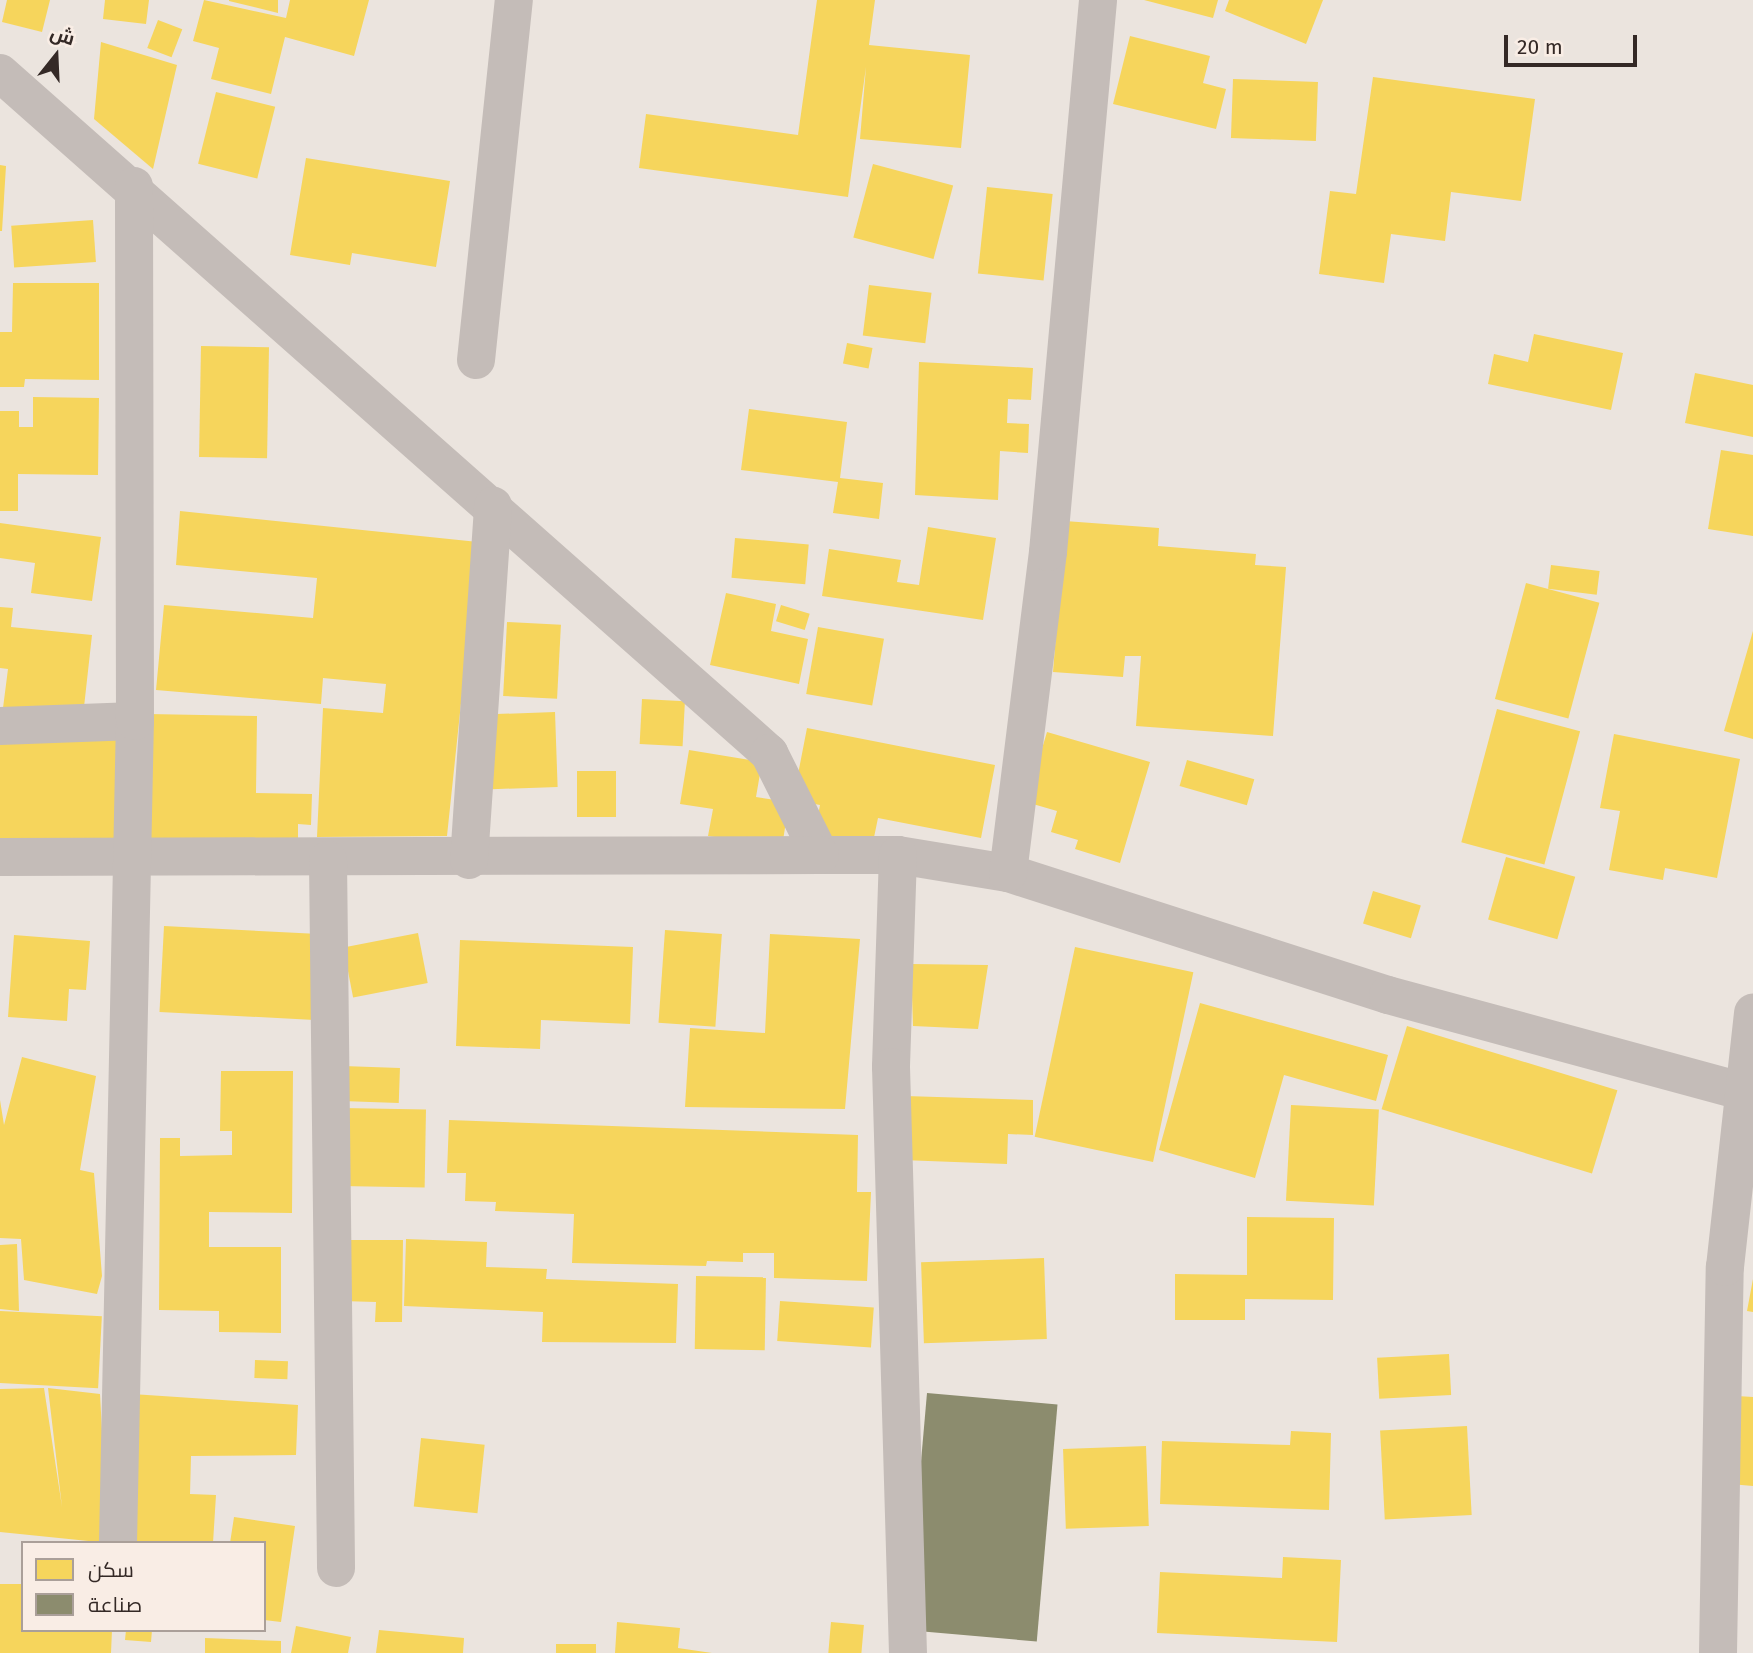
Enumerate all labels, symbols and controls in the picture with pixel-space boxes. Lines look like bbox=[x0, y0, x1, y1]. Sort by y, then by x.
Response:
north arrow bbox=[21, 21, 91, 91]
text: ش bbox=[47, 21, 78, 50]
scale bar bbox=[1508, 21, 1641, 65]
text: 20 m bbox=[1517, 34, 1563, 60]
legend bbox=[21, 1541, 266, 1632]
text: سكن bbox=[88, 1557, 134, 1583]
text: صناعة bbox=[88, 1592, 142, 1618]

